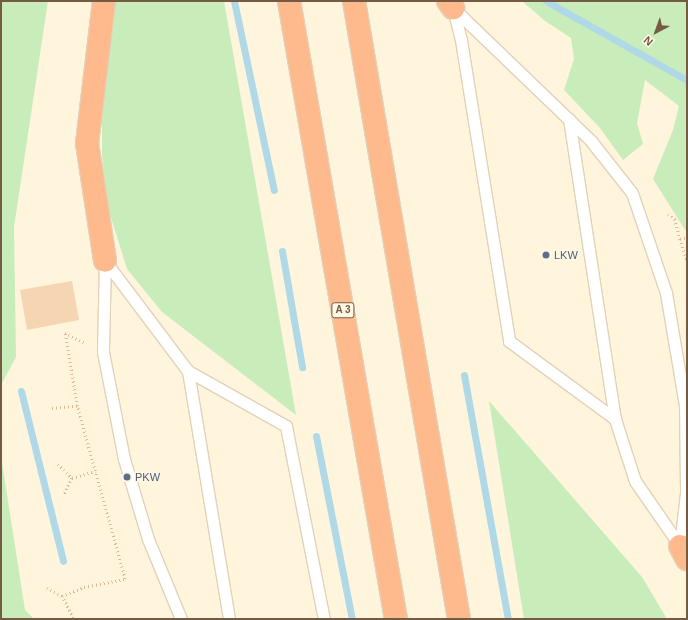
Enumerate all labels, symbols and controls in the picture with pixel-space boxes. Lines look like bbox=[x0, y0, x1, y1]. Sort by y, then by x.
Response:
north arrow bbox=[636, 12, 676, 52]
text: N bbox=[641, 34, 655, 48]
place label: LKW bbox=[554, 248, 578, 262]
marker: LKW bbox=[541, 250, 551, 260]
road number: A 3 bbox=[331, 302, 355, 318]
place label: PKW bbox=[135, 470, 160, 484]
marker: PKW bbox=[122, 472, 132, 482]

